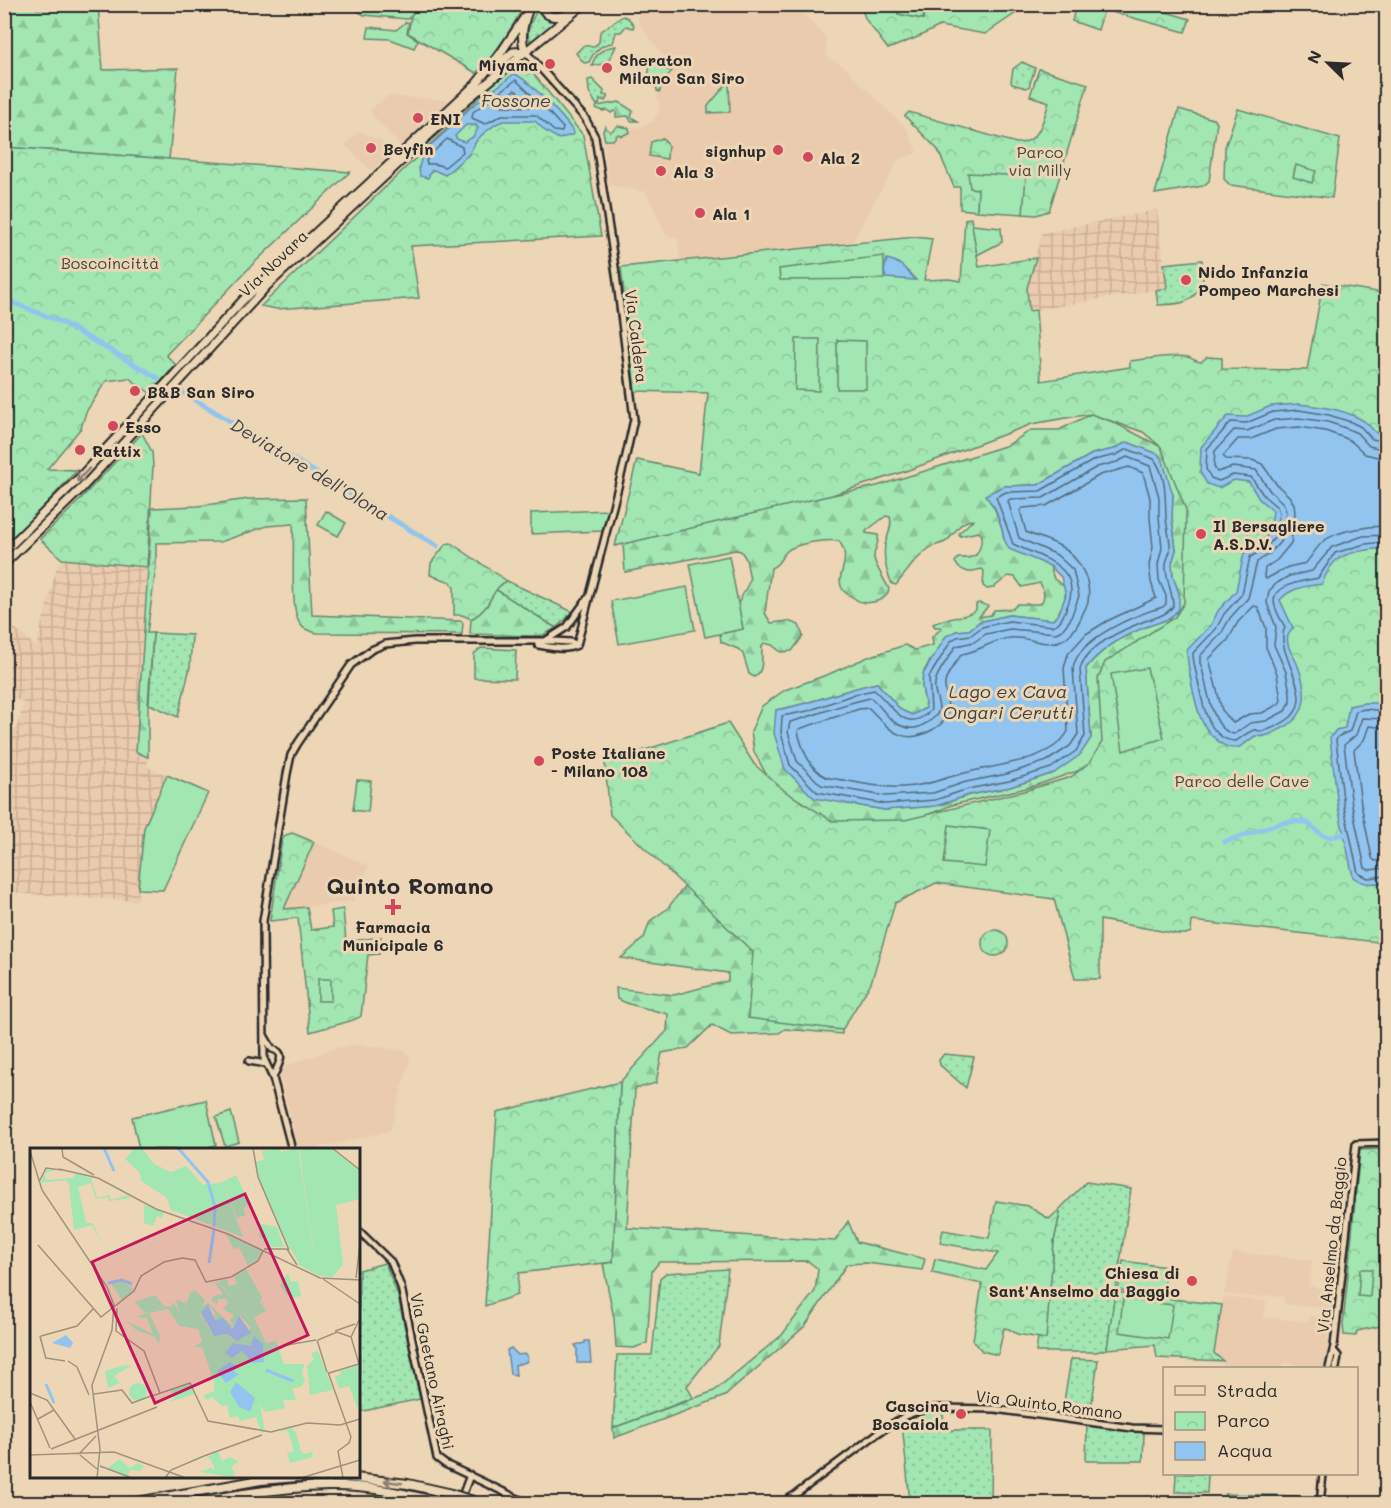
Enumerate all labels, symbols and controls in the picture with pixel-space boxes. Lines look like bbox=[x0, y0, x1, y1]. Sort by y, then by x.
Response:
north arrow bbox=[1298, 33, 1358, 93]
text: N bbox=[1302, 47, 1326, 67]
place label: Sheraton Milano San Siro bbox=[619, 49, 745, 88]
place label: Miyama bbox=[479, 54, 538, 75]
marker: Miyama bbox=[543, 57, 557, 71]
marker: Sheraton Milano San Siro bbox=[600, 61, 614, 75]
water label: Fossone bbox=[481, 88, 551, 112]
place label: ENI bbox=[430, 108, 461, 129]
marker: ENI bbox=[411, 111, 425, 125]
place label: Beyfin bbox=[383, 138, 433, 159]
place label: signhup bbox=[705, 140, 766, 161]
marker: Beyfin bbox=[364, 141, 378, 155]
park label: Parco via Milly bbox=[1009, 141, 1071, 180]
marker: signhup bbox=[771, 143, 785, 157]
place label: Ala 2 bbox=[820, 147, 860, 168]
marker: Ala 2 bbox=[801, 150, 815, 164]
place label: Ala 3 bbox=[673, 161, 714, 182]
marker: Ala 3 bbox=[654, 164, 668, 178]
place label: Ala 1 bbox=[712, 203, 750, 224]
marker: Ala 1 bbox=[693, 206, 707, 220]
street label: Via Novara bbox=[234, 225, 312, 301]
park label: Boscoincittà bbox=[61, 252, 159, 273]
place label: Nido Infanzia Pompeo Marchesi bbox=[1198, 261, 1339, 300]
marker: Nido Infanzia Pompeo Marchesi bbox=[1179, 273, 1193, 287]
street label: Via Caldera bbox=[621, 288, 653, 384]
place label: B&B San Siro bbox=[147, 381, 255, 402]
marker: B&B San Siro bbox=[128, 384, 142, 398]
water label: Deviatore dell'Olona bbox=[226, 412, 394, 526]
place label: Esso bbox=[125, 416, 161, 437]
marker: Esso bbox=[106, 419, 120, 433]
place label: Rattix bbox=[92, 440, 141, 461]
marker: Rattix bbox=[73, 443, 87, 457]
one-way arrow bbox=[75, 467, 90, 482]
place label: Il Bersagliere A.S.D.V. bbox=[1213, 515, 1324, 554]
marker: Il Bersagliere A.S.D.V. bbox=[1194, 527, 1208, 541]
water label: Lago ex Cava Ongari Cerutti bbox=[943, 679, 1074, 724]
place label: Poste Italiane - Milano 108 bbox=[551, 742, 665, 781]
marker: Poste Italiane - Milano 108 bbox=[532, 754, 546, 768]
park label: Parco delle Cave bbox=[1175, 770, 1309, 791]
district label: Quinto Romano bbox=[327, 871, 493, 900]
marker: Farmacia Municipale 6 bbox=[386, 900, 400, 914]
place label: Farmacia Municipale 6 bbox=[343, 916, 444, 955]
inset map bbox=[30, 1148, 360, 1478]
street label: Via Anselmo da Baggio bbox=[1311, 1156, 1351, 1334]
place label: Chiesa di Sant'Anselmo da Baggio bbox=[989, 1262, 1180, 1301]
marker: Chiesa di Sant'Anselmo da Baggio bbox=[1185, 1274, 1199, 1288]
street label: Via Gaetano Airaghi bbox=[406, 1291, 460, 1451]
legend bbox=[1163, 1367, 1358, 1475]
text: Strada bbox=[1217, 1378, 1278, 1402]
street label: Via Quinto Romano bbox=[974, 1385, 1124, 1423]
place label: Cascina Boscaiola bbox=[872, 1395, 949, 1434]
marker: Cascina Boscaiola bbox=[954, 1407, 968, 1421]
text: Parco bbox=[1217, 1408, 1270, 1432]
text: Acqua bbox=[1217, 1438, 1273, 1462]
one-way arrow bbox=[383, 1476, 403, 1487]

